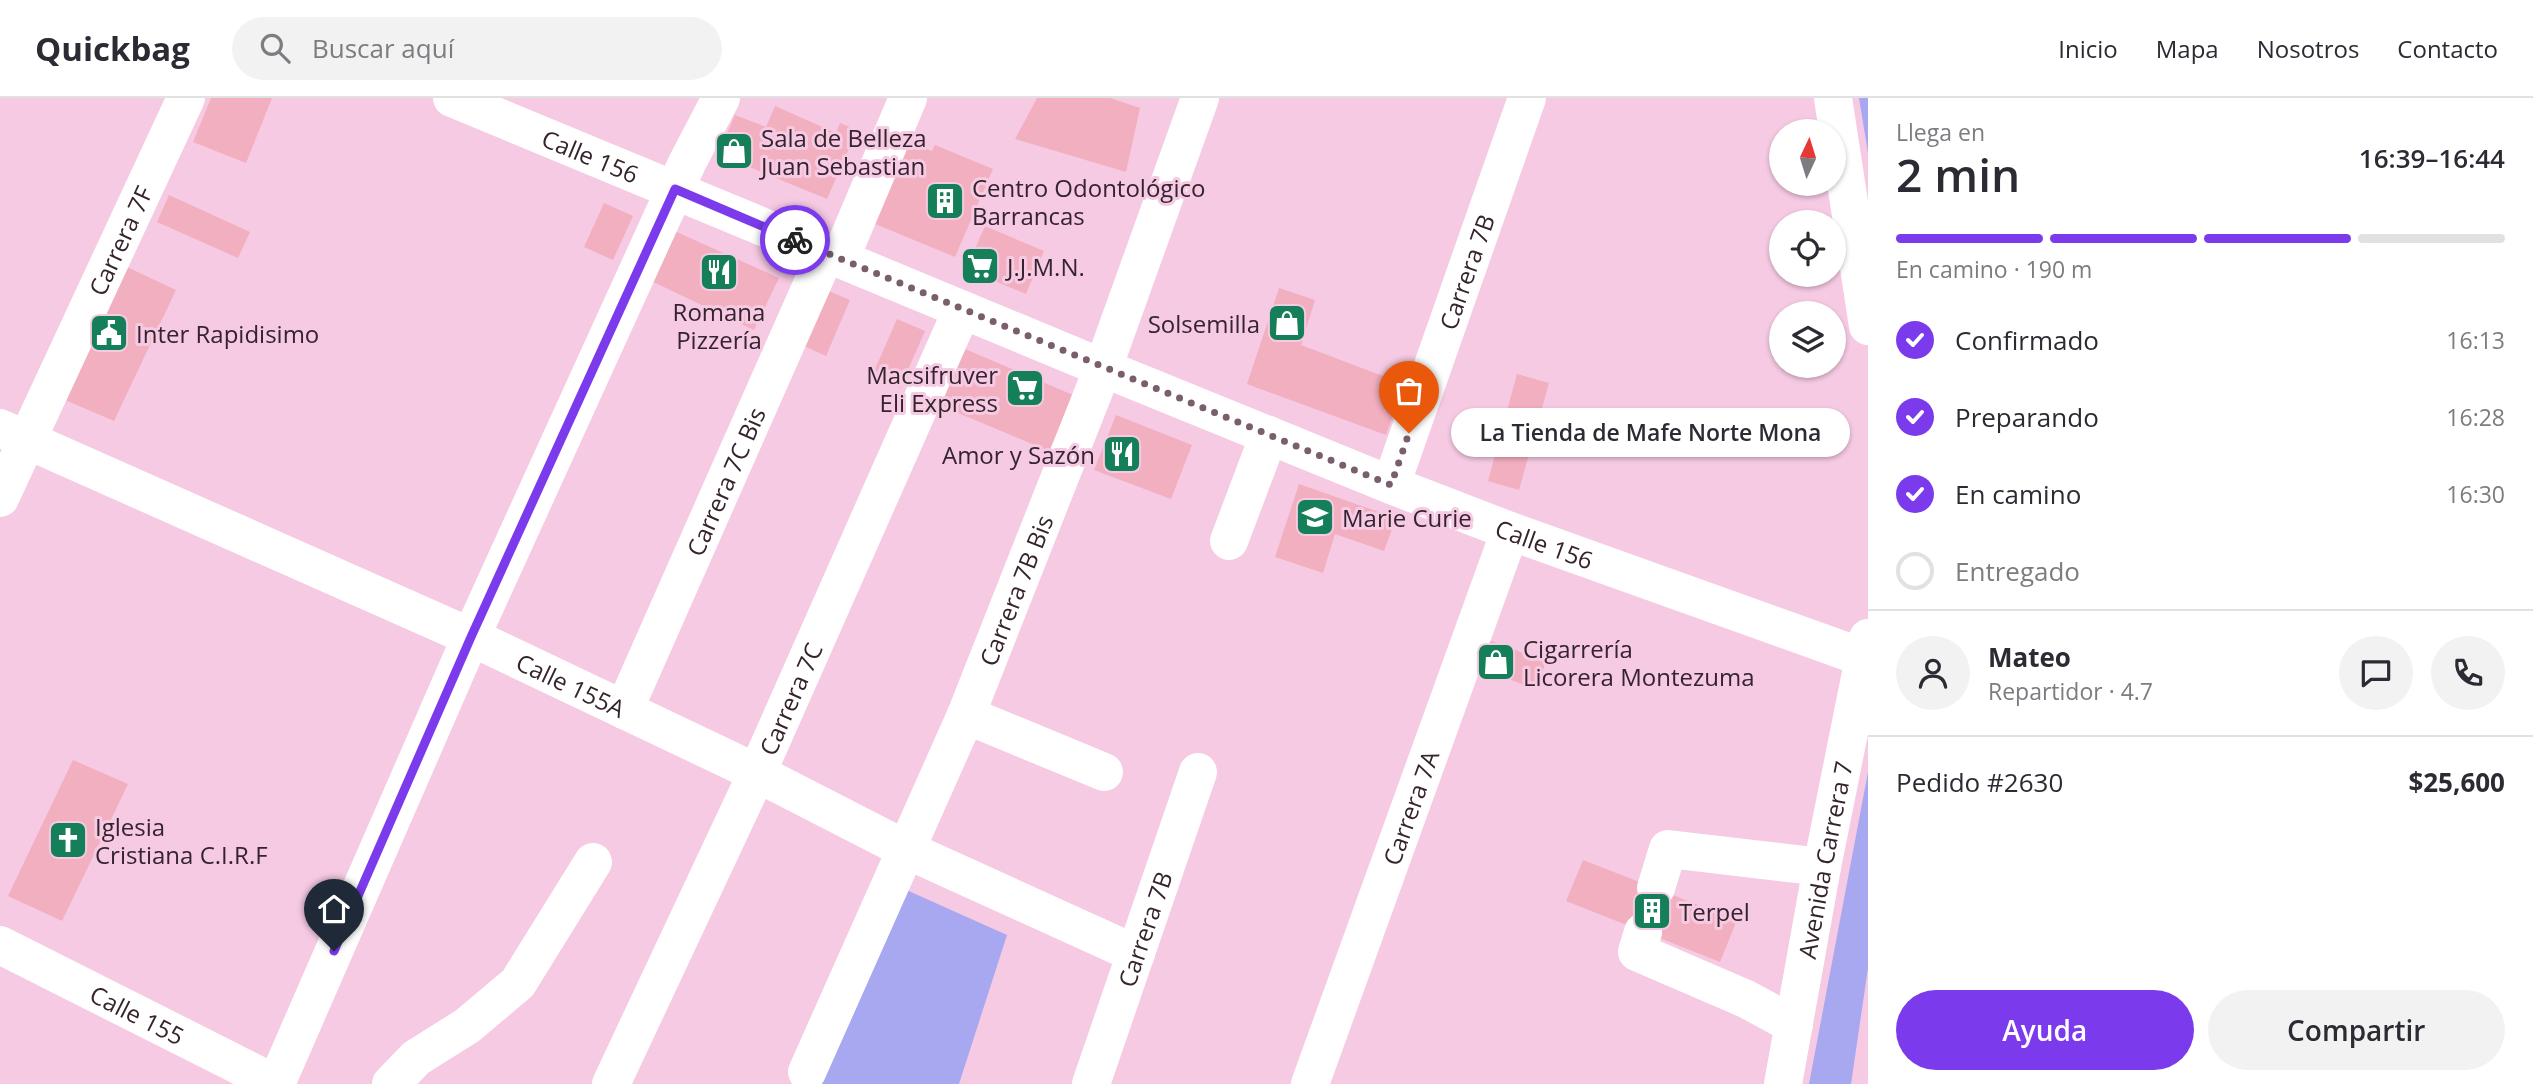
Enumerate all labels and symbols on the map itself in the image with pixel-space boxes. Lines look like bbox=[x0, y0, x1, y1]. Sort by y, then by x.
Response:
north arrow bbox=[1769, 119, 1846, 196]
street label: Calle 156 bbox=[537, 121, 644, 190]
place label: Sala de Belleza Juan Sebastian bbox=[759, 121, 927, 182]
shop icon: Sala de Belleza Juan Sebastian bbox=[713, 130, 755, 172]
place label: Centro Odontológico Barrancas bbox=[972, 171, 1205, 232]
street label: Carrera 7F bbox=[80, 180, 159, 301]
building icon: Centro Odontológico Barrancas bbox=[924, 180, 966, 222]
courier bbox=[760, 205, 830, 275]
street label: Carrera 7B bbox=[1430, 210, 1501, 334]
supermarket icon: J.J.M.N. bbox=[959, 245, 1001, 287]
place label: J.J.M.N. bbox=[1005, 250, 1085, 283]
restaurant icon: Romana Pizzería bbox=[698, 251, 740, 293]
place label: Romana Pizzería bbox=[673, 295, 765, 356]
shop icon: Solsemilla bbox=[1266, 302, 1308, 344]
place label: Solsemilla bbox=[1148, 307, 1260, 340]
public building icon: Inter Rapidisimo bbox=[88, 312, 130, 354]
place label: Inter Rapidisimo bbox=[136, 317, 319, 350]
place label: Macsifruver Eli Express bbox=[866, 358, 998, 419]
pin bbox=[1379, 361, 1439, 433]
supermarket icon: Macsifruver Eli Express bbox=[1004, 367, 1046, 409]
street label: Carrera 7C Bis bbox=[678, 402, 772, 561]
callout: La Tienda de Mafe Norte Mona bbox=[1451, 408, 1850, 458]
restaurant icon: Amor y Sazón bbox=[1101, 433, 1143, 475]
place label: Amor y Sazón bbox=[942, 438, 1095, 471]
school or university icon: Marie Curie bbox=[1294, 496, 1336, 538]
place label: Marie Curie bbox=[1342, 501, 1472, 534]
street label: Carrera 7B Bis bbox=[971, 510, 1060, 670]
street label: Calle 156 bbox=[1491, 511, 1598, 576]
place label: Cigarrería Licorera Montezuma bbox=[1523, 632, 1754, 693]
street label: Carrera 7C bbox=[751, 637, 829, 760]
shop icon: Cigarrería Licorera Montezuma bbox=[1475, 641, 1517, 683]
street label: Calle 155A bbox=[511, 645, 631, 725]
street label: Carrera 7A bbox=[1374, 745, 1446, 870]
street label: Avenida Carrera 7 bbox=[1789, 758, 1859, 961]
place label: Iglesia Cristiana C.I.R.F bbox=[95, 810, 268, 871]
church icon: Iglesia Cristiana C.I.R.F bbox=[47, 819, 89, 861]
street label: Carrera 7B bbox=[1109, 867, 1179, 991]
pin bbox=[304, 879, 364, 951]
building icon: Terpel bbox=[1631, 890, 1673, 932]
place label: Terpel bbox=[1679, 895, 1750, 928]
street label: Calle 155 bbox=[85, 977, 190, 1052]

